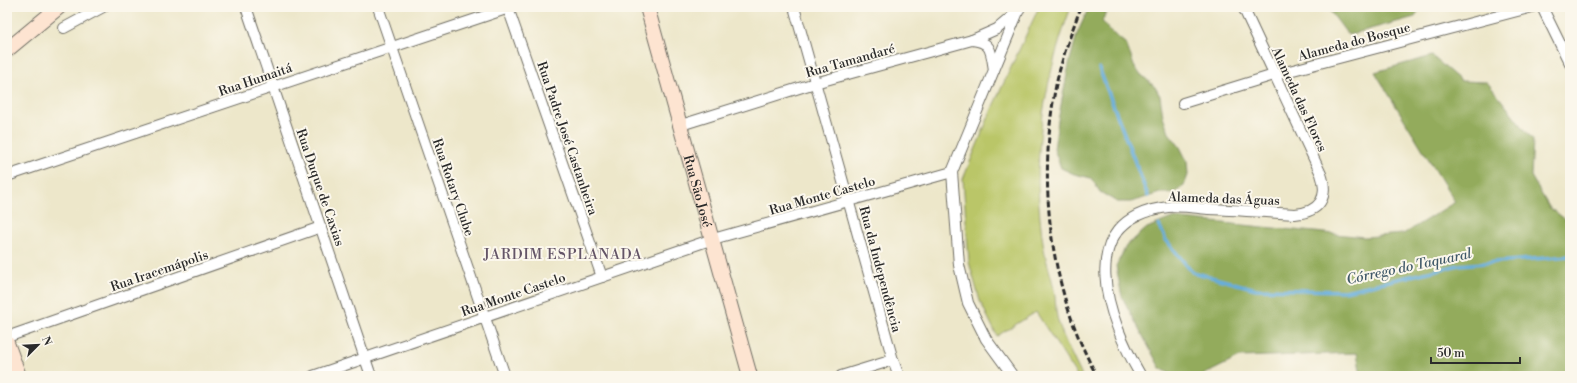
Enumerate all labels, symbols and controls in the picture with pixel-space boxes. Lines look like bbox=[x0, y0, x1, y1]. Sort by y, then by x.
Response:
street label: Alameda do Bosque bbox=[1295, 19, 1413, 65]
street label: Rua Tamandaré bbox=[804, 40, 897, 81]
street label: Alameda das Flores bbox=[1267, 44, 1331, 155]
street label: Rua Padre José Castanheira bbox=[533, 59, 601, 218]
street label: Rua Humaitá bbox=[216, 60, 295, 100]
street label: Rua Duque de Caxias bbox=[292, 127, 348, 248]
street label: Rua Rotary Clube bbox=[429, 136, 477, 239]
street label: Rua São José bbox=[680, 153, 715, 230]
street label: Rua Monte Castelo bbox=[767, 173, 877, 219]
street label: Alameda das Águas bbox=[1167, 188, 1281, 209]
street label: Rua da Independência bbox=[855, 204, 905, 334]
water label: Córrego do Taquaral bbox=[1345, 245, 1474, 289]
district label: JARDIM ESPLANADA bbox=[482, 246, 643, 264]
street label: Rua Iracemápolis bbox=[108, 247, 211, 295]
street label: Rua Monte Castelo bbox=[459, 270, 568, 320]
north arrow bbox=[18, 325, 58, 365]
text: N bbox=[38, 335, 55, 348]
scale bar bbox=[1431, 339, 1520, 365]
text: 50 m bbox=[1437, 346, 1465, 361]

